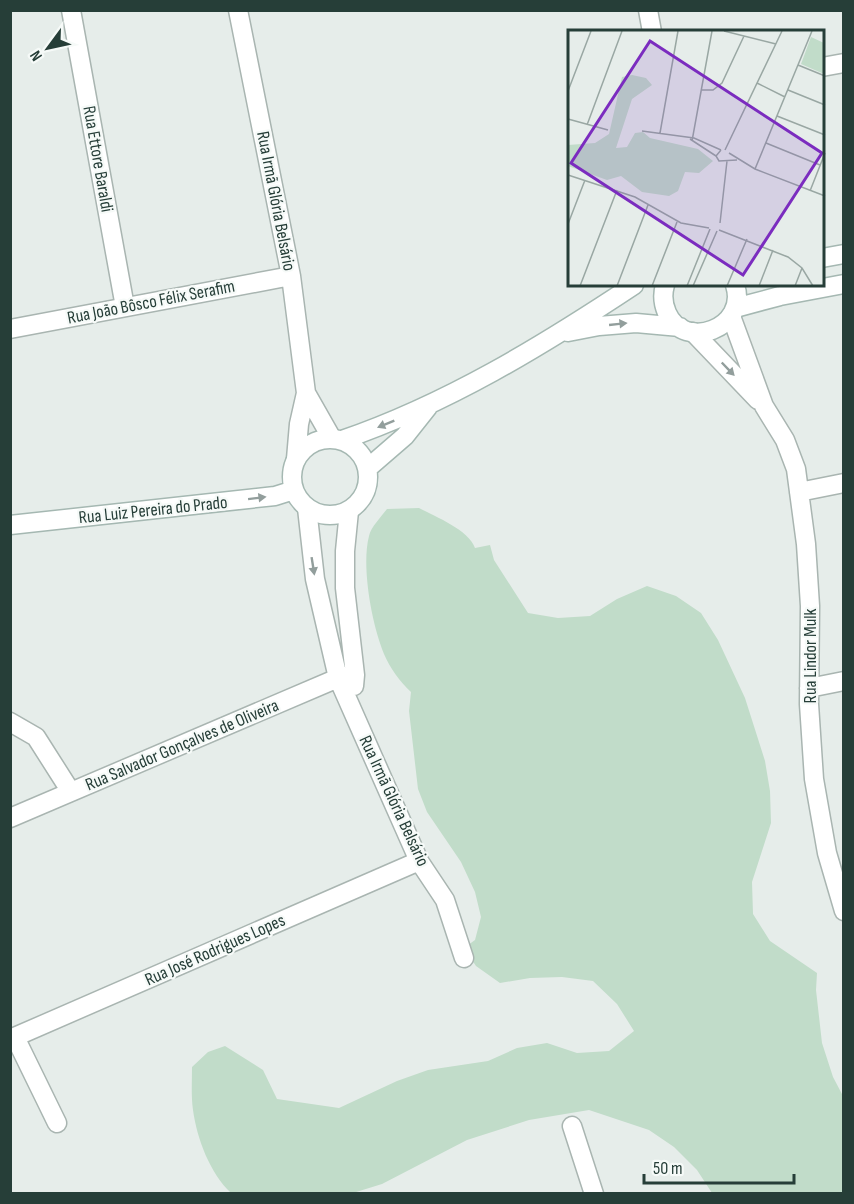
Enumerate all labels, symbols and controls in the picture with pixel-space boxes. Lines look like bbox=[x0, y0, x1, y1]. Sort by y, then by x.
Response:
north arrow bbox=[18, 18, 78, 78]
inset map bbox=[568, 30, 824, 286]
text: N bbox=[26, 47, 47, 64]
street label: Rua Ettore Baraldi bbox=[78, 104, 118, 214]
street label: Rua Irmã Glória Belsário bbox=[252, 129, 300, 273]
street label: Rua João Bôsco Félix Serafim bbox=[66, 275, 236, 329]
one-way arrow bbox=[608, 319, 627, 329]
one-way arrow bbox=[721, 362, 735, 376]
one-way arrow bbox=[377, 420, 395, 429]
street label: Rua Luiz Pereira do Prado bbox=[77, 492, 229, 528]
one-way arrow bbox=[247, 493, 266, 503]
one-way arrow bbox=[309, 557, 318, 576]
street label: Rua Lindor Mulk bbox=[800, 608, 821, 703]
street label: Rua Salvador Gonçalves de Oliveira bbox=[82, 695, 282, 795]
street label: Rua Irmã Glória Belsário bbox=[355, 732, 433, 870]
street label: Rua José Rodrigues Lopes bbox=[142, 910, 288, 990]
scale bar bbox=[644, 1147, 794, 1185]
text: 50 m bbox=[653, 1158, 683, 1179]

